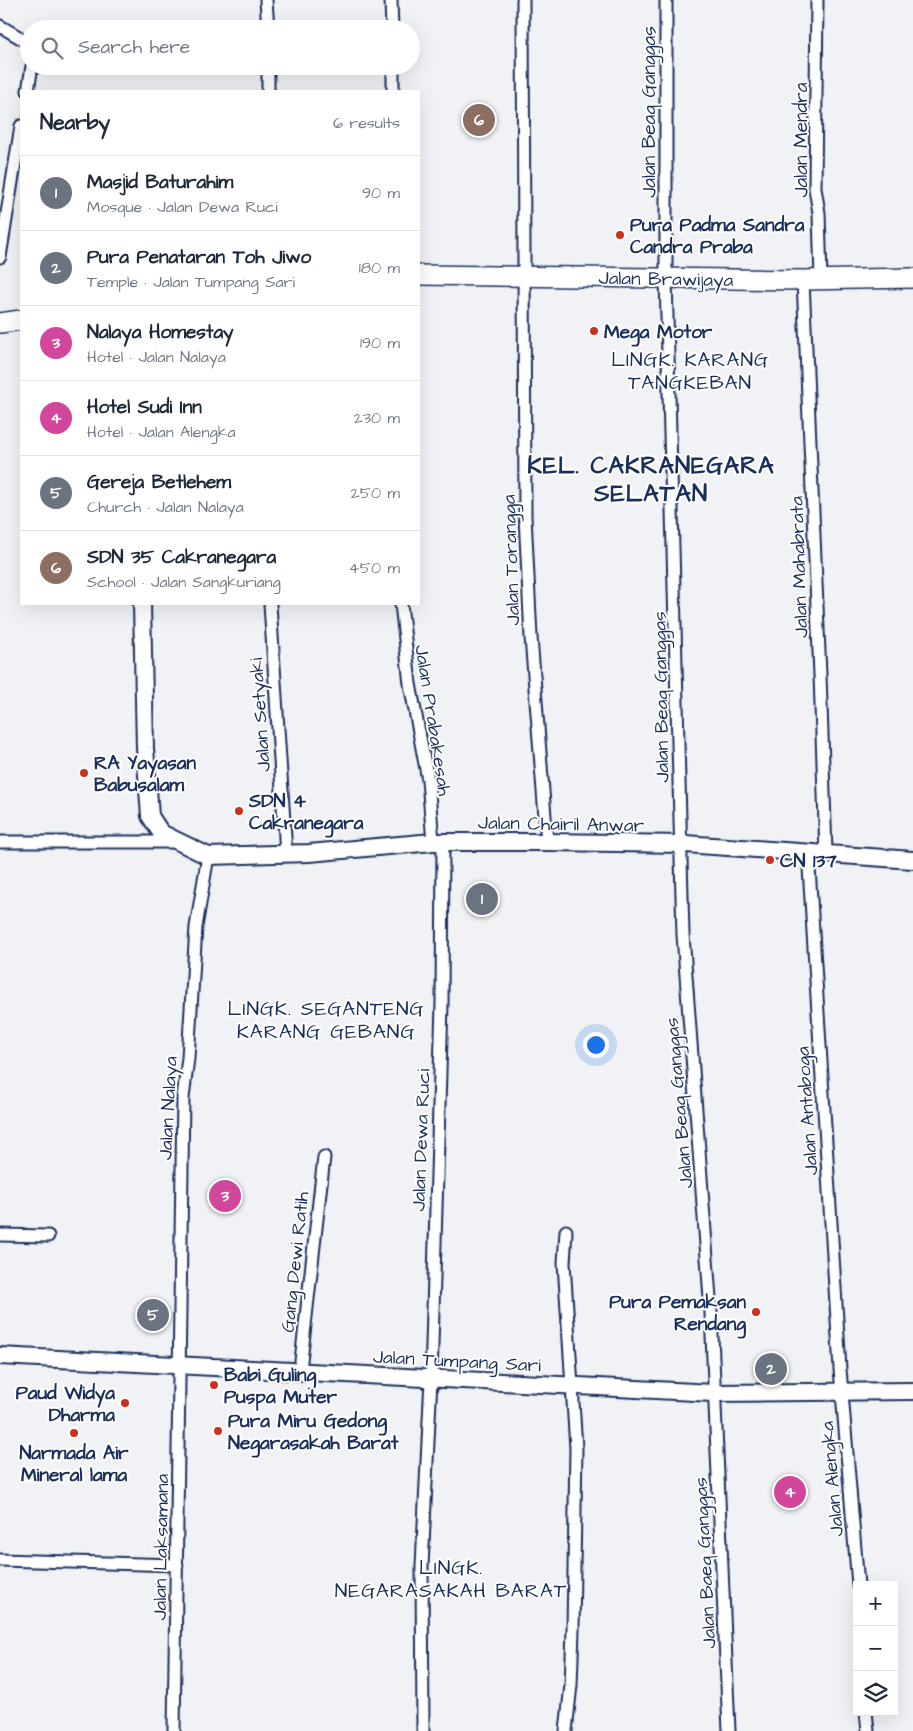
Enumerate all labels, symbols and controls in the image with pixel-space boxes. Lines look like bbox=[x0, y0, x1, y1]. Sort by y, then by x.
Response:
search box bbox=[20, 20, 420, 75]
street label: Jalan Beaq Ganggas bbox=[636, 26, 664, 198]
icon: search bbox=[38, 34, 66, 62]
text: Search here bbox=[78, 34, 190, 61]
street label: Jalan Mendra bbox=[788, 82, 815, 197]
pin: 6 bbox=[463, 101, 495, 139]
text: Nearby bbox=[40, 108, 110, 137]
text: 6 results bbox=[333, 112, 400, 134]
text: Masjid Baturahim bbox=[87, 169, 233, 196]
text: 1 bbox=[55, 182, 57, 204]
text: 90 m bbox=[362, 182, 400, 204]
text: Mosque · Jalan Dewa Ruci bbox=[87, 196, 278, 218]
place label: Pura Padma Sandra Candra Praba bbox=[630, 212, 805, 261]
marker: Pura Padma Sandra Candra Praba bbox=[614, 229, 626, 241]
text: Pura Penataran Toh Jiwo bbox=[87, 244, 311, 271]
text: 2 bbox=[51, 257, 61, 279]
text: 180 m bbox=[359, 257, 400, 279]
street label: Jalan Brawijaya bbox=[598, 265, 734, 295]
text: Temple · Jalan Tumpang Sari bbox=[87, 271, 295, 293]
text: Nalaya Homestay bbox=[87, 319, 234, 346]
place label: Mega Motor bbox=[604, 319, 713, 347]
marker: Mega Motor bbox=[588, 325, 600, 337]
text: 3 bbox=[52, 332, 60, 354]
text: 190 m bbox=[360, 332, 400, 354]
text: Hotel · Jalan Nalaya bbox=[87, 346, 226, 368]
district label: LINGK. KARANG TANGKEBAN bbox=[611, 346, 769, 397]
text: Hotel Sudi Inn bbox=[87, 394, 202, 421]
text: 4 bbox=[51, 407, 61, 429]
text: 230 m bbox=[354, 407, 400, 429]
text: Hotel · Jalan Alengka bbox=[87, 421, 236, 443]
district label: KEL. CAKRANEGARA SELATAN bbox=[527, 449, 775, 511]
text: Gereja Betlehem bbox=[87, 469, 231, 496]
text: 5 bbox=[50, 482, 62, 504]
text: 250 m bbox=[351, 482, 400, 504]
street label: Jalan Torangga bbox=[496, 494, 528, 626]
street label: Jalan Mahabrata bbox=[784, 495, 815, 638]
text: Church · Jalan Nalaya bbox=[87, 496, 244, 518]
text: SDN 35 Cakranegara bbox=[87, 544, 276, 571]
text: 6 bbox=[51, 557, 61, 579]
text: 450 m bbox=[349, 557, 400, 579]
text: School · Jalan Sangkuriang bbox=[87, 571, 281, 593]
street label: Jalan Beaq Ganggas bbox=[647, 611, 677, 783]
street label: Jalan Prabakesah bbox=[407, 643, 458, 798]
street label: Jalan Setyaki bbox=[243, 657, 279, 773]
place label: RA Yayasan Babusalam bbox=[94, 750, 196, 799]
marker: RA Yayasan Babusalam bbox=[78, 767, 90, 779]
place label: SDN 4 Cakranegara bbox=[248, 788, 364, 838]
marker: SDN 4 Cakranegara bbox=[233, 805, 245, 817]
street label: Jalan Chairil Anwar bbox=[478, 810, 645, 839]
place label: CN 137 bbox=[780, 848, 837, 875]
marker: CN 137 bbox=[764, 854, 776, 866]
pin: 1 bbox=[466, 880, 498, 918]
district label: LINGK. SEGANTENG KARANG GEBANG bbox=[228, 995, 424, 1046]
street label: Jalan Beaq Ganggas bbox=[659, 1016, 701, 1189]
your location bbox=[583, 1032, 609, 1058]
street label: Jalan Antaboga bbox=[789, 1045, 826, 1176]
street label: Jalan Nalaya bbox=[152, 1055, 186, 1161]
street label: Jalan Dewa Ruci bbox=[406, 1068, 437, 1212]
pin: 3 bbox=[209, 1177, 241, 1215]
street label: Gang Dewi Ratih bbox=[275, 1190, 317, 1334]
place label: Pura Pemaksan Rendang bbox=[609, 1289, 746, 1339]
pin: 5 bbox=[137, 1296, 169, 1334]
marker: Pura Pemaksan Rendang bbox=[750, 1306, 762, 1318]
street label: Jalan Tumpang Sari bbox=[372, 1344, 542, 1380]
pin: 2 bbox=[755, 1350, 787, 1388]
place label: Babi Guling Puspa Muter bbox=[224, 1362, 337, 1411]
marker: Babi Guling Puspa Muter bbox=[208, 1379, 220, 1391]
place label: Paud Widya Dharma bbox=[16, 1380, 115, 1429]
marker: Paud Widya Dharma bbox=[119, 1397, 131, 1409]
place label: Pura Miru Gedong Negarasakah Barat bbox=[228, 1408, 399, 1458]
street label: Jalan Alengka bbox=[814, 1420, 852, 1538]
marker: Pura Miru Gedong Negarasakah Barat bbox=[212, 1425, 224, 1437]
marker: Narmada Air Mineral lama bbox=[68, 1427, 80, 1439]
place label: Narmada Air Mineral lama bbox=[19, 1440, 129, 1489]
street label: Jalan Laksamana bbox=[147, 1473, 176, 1621]
pin: 4 bbox=[774, 1473, 806, 1511]
street label: Jalan Baeq Ganggas bbox=[688, 1477, 724, 1649]
district label: LINGK. NEGARASAKAH BARAT bbox=[335, 1554, 567, 1605]
map controls bbox=[853, 1581, 898, 1716]
button: + bbox=[853, 1581, 898, 1626]
button: − bbox=[853, 1626, 898, 1671]
button: layers bbox=[853, 1671, 898, 1716]

